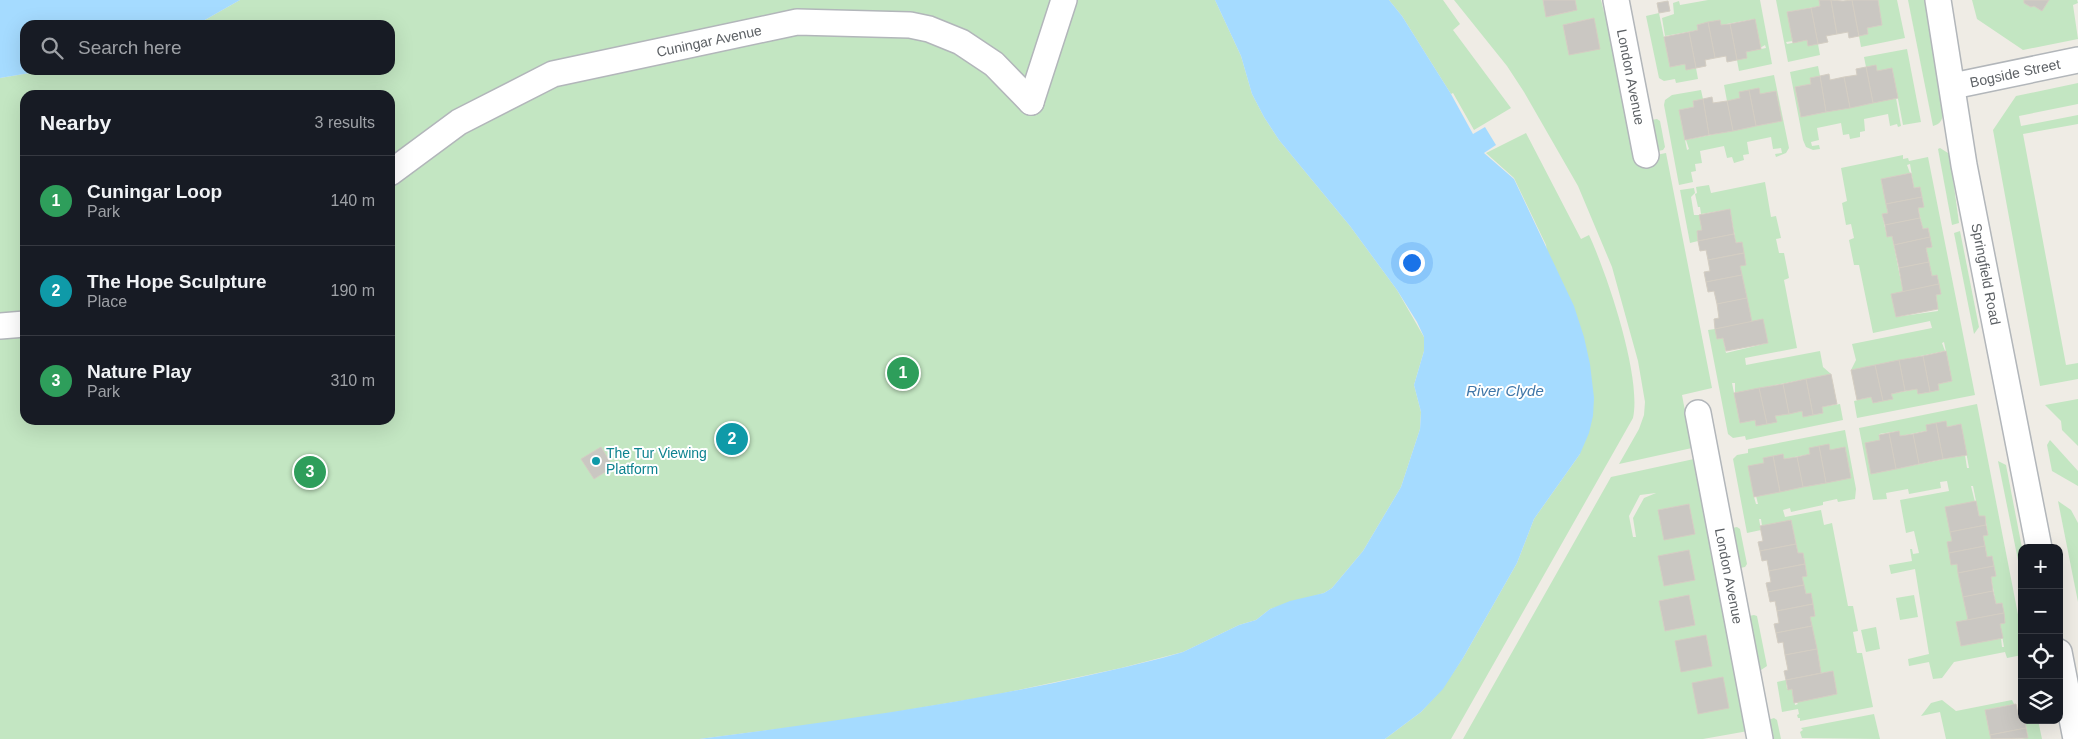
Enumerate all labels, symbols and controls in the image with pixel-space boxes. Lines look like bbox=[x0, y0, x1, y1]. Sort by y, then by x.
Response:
search box bbox=[20, 20, 395, 75]
street label: Cuningar Avenue bbox=[655, 22, 763, 60]
street label: London Avenue bbox=[1614, 28, 1648, 126]
icon: search bbox=[38, 34, 66, 62]
text: Search here bbox=[78, 37, 182, 58]
street label: Bogside Street bbox=[1968, 56, 2062, 90]
text: Nearby bbox=[40, 111, 111, 134]
text: 3 results bbox=[315, 114, 375, 131]
text: Cuningar Loop bbox=[87, 181, 222, 202]
text: 1 bbox=[52, 192, 60, 209]
text: 140 m bbox=[331, 192, 375, 209]
text: Park bbox=[87, 203, 120, 220]
street label: Springfield Road bbox=[1968, 222, 2004, 326]
your location bbox=[1399, 250, 1425, 276]
text: The Hope Sculpture bbox=[87, 271, 266, 292]
text: 2 bbox=[52, 282, 60, 299]
text: 190 m bbox=[331, 282, 375, 299]
text: Place bbox=[87, 293, 127, 310]
pin: 1 bbox=[887, 354, 919, 392]
text: Nature Play bbox=[87, 361, 192, 382]
text: 3 bbox=[52, 372, 60, 389]
text: 310 m bbox=[331, 372, 375, 389]
water label: River Clyde bbox=[1466, 382, 1544, 399]
text: Park bbox=[87, 383, 120, 400]
pin: 2 bbox=[716, 420, 748, 458]
place label: The Tur Viewing Platform bbox=[606, 445, 707, 477]
pin: 3 bbox=[294, 453, 326, 491]
marker: The Tur Viewing Platform bbox=[590, 455, 602, 467]
street label: London Avenue bbox=[1712, 527, 1746, 625]
map controls bbox=[2018, 544, 2063, 724]
button: + bbox=[2018, 544, 2063, 589]
button: − bbox=[2018, 589, 2063, 634]
button: locate bbox=[2018, 634, 2063, 679]
button: layers bbox=[2018, 679, 2063, 724]

